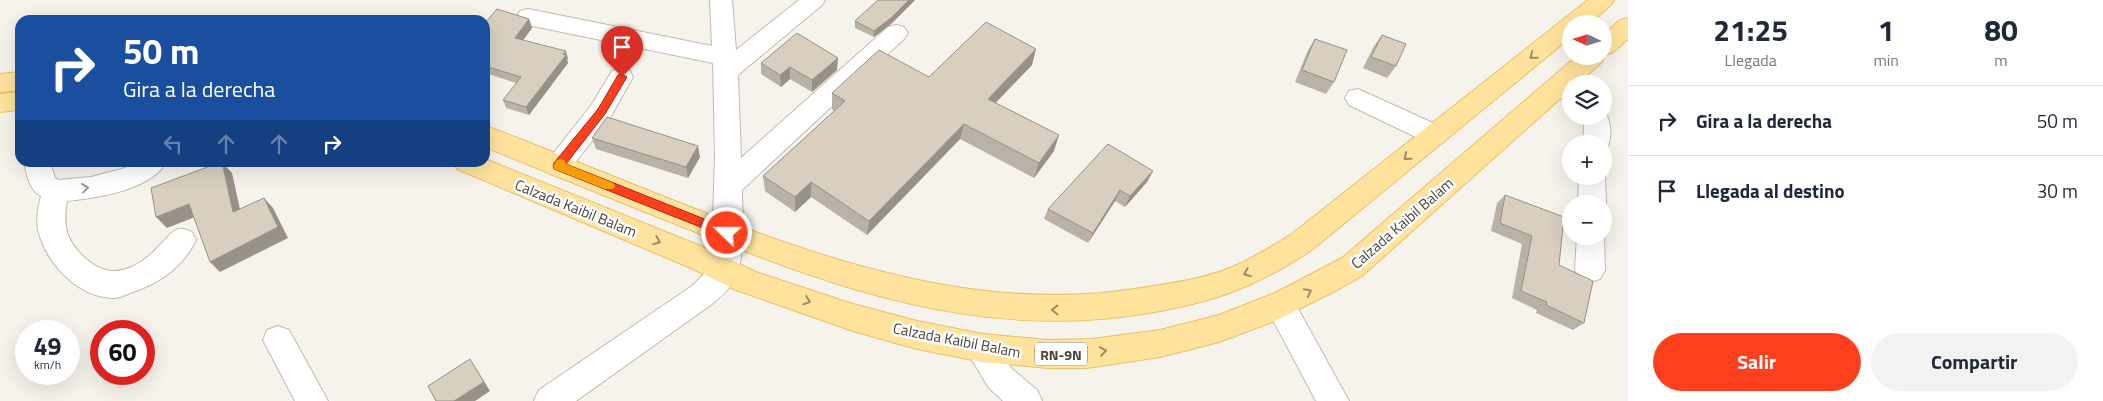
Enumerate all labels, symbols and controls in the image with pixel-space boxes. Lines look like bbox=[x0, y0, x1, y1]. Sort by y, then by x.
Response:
text: 21:25 bbox=[1713, 7, 1788, 53]
text: 1 bbox=[1878, 7, 1895, 53]
text: 80 bbox=[1984, 7, 2018, 53]
north arrow bbox=[1562, 15, 1612, 65]
map controls bbox=[1562, 15, 1612, 245]
text: 50 m bbox=[123, 24, 199, 78]
pin bbox=[601, 26, 643, 77]
icon: arrive bbox=[608, 33, 636, 61]
icon: right bbox=[40, 35, 105, 100]
text: Llegada bbox=[1725, 48, 1777, 72]
text: min bbox=[1873, 48, 1899, 72]
text: m bbox=[1994, 48, 2008, 72]
one-way arrow bbox=[1530, 50, 1539, 58]
text: Gira a la derecha bbox=[123, 72, 275, 106]
button: layers bbox=[1562, 75, 1612, 125]
text: Gira a la derecha bbox=[1696, 106, 1832, 135]
text: 50 m bbox=[2037, 106, 2078, 135]
icon: right bbox=[1653, 107, 1681, 135]
icon: left bbox=[159, 130, 187, 158]
icon: ahead bbox=[212, 130, 240, 158]
icon: ahead bbox=[265, 130, 293, 158]
icon: right bbox=[318, 130, 346, 158]
button: + bbox=[1562, 135, 1612, 185]
one-way arrow bbox=[1403, 152, 1412, 161]
street label: Calzada Kaibil Balam bbox=[1345, 172, 1459, 274]
street label: Calzada Kaibil Balam bbox=[512, 173, 640, 243]
text: Llegada al destino bbox=[1696, 176, 1845, 205]
text: 30 m bbox=[2037, 176, 2078, 205]
icon: arrive bbox=[1653, 177, 1681, 205]
one-way arrow bbox=[81, 183, 89, 194]
button: − bbox=[1562, 195, 1612, 245]
position arrow bbox=[700, 206, 752, 258]
one-way arrow bbox=[652, 235, 661, 245]
one-way arrow bbox=[1243, 267, 1252, 278]
one-way arrow bbox=[1303, 288, 1312, 298]
one-way arrow bbox=[803, 296, 811, 306]
one-way arrow bbox=[1050, 305, 1058, 315]
street label: Calzada Kaibil Balam bbox=[891, 316, 1023, 364]
speed limit sign: 60 bbox=[90, 320, 155, 385]
text: 49 bbox=[33, 327, 62, 365]
button: Salir bbox=[1653, 333, 1861, 391]
button: Compartir bbox=[1871, 333, 2078, 391]
road number: RN-9N bbox=[1035, 342, 1087, 366]
one-way arrow bbox=[1099, 347, 1107, 357]
text: km/h bbox=[34, 355, 61, 374]

